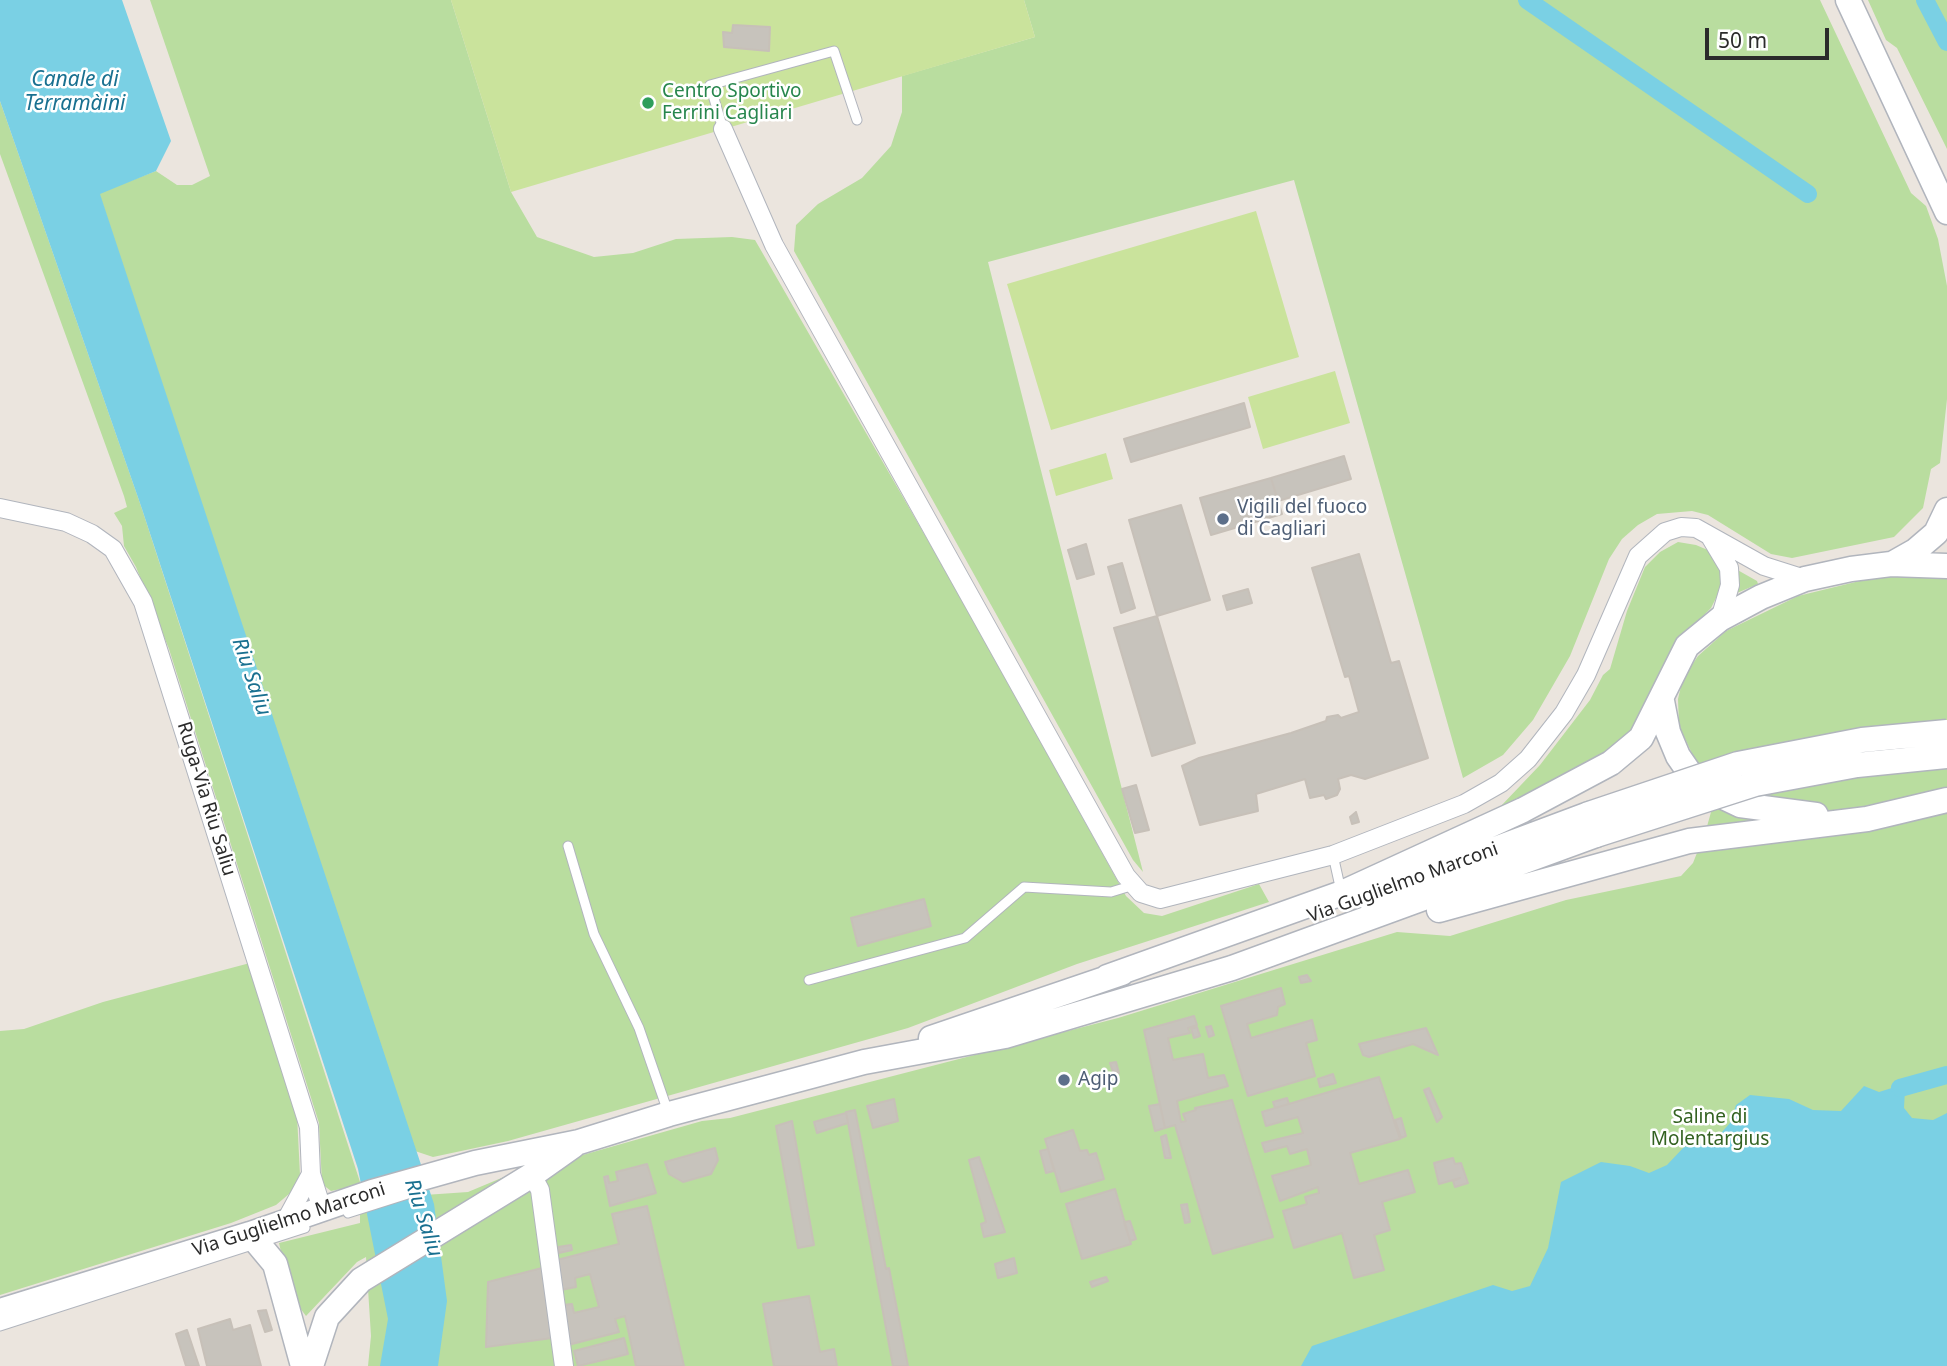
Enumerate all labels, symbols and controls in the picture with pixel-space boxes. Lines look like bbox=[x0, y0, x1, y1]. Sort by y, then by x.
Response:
scale bar bbox=[1709, 14, 1833, 58]
text: 50 m bbox=[1718, 26, 1767, 54]
water label: Canale di Terramàini bbox=[24, 67, 126, 117]
place label: Centro Sportivo Ferrini Cagliari bbox=[662, 81, 802, 125]
marker: Centro Sportivo Ferrini Cagliari bbox=[640, 95, 656, 111]
place label: Vigili del fuoco di Cagliari bbox=[1237, 497, 1367, 541]
marker: Vigili del fuoco di Cagliari bbox=[1215, 511, 1231, 527]
water label: Riu Saliu bbox=[226, 635, 276, 719]
street label: Ruga-Via Riu Saliu bbox=[172, 719, 240, 879]
street label: Via Guglielmo Marconi bbox=[1304, 838, 1502, 928]
place label: Agip bbox=[1078, 1069, 1118, 1091]
marker: Agip bbox=[1056, 1072, 1072, 1088]
park label: Saline di Molentargius bbox=[1651, 1107, 1769, 1151]
water label: Riu Saliu bbox=[399, 1176, 447, 1260]
street label: Via Guglielmo Marconi bbox=[190, 1178, 388, 1262]

